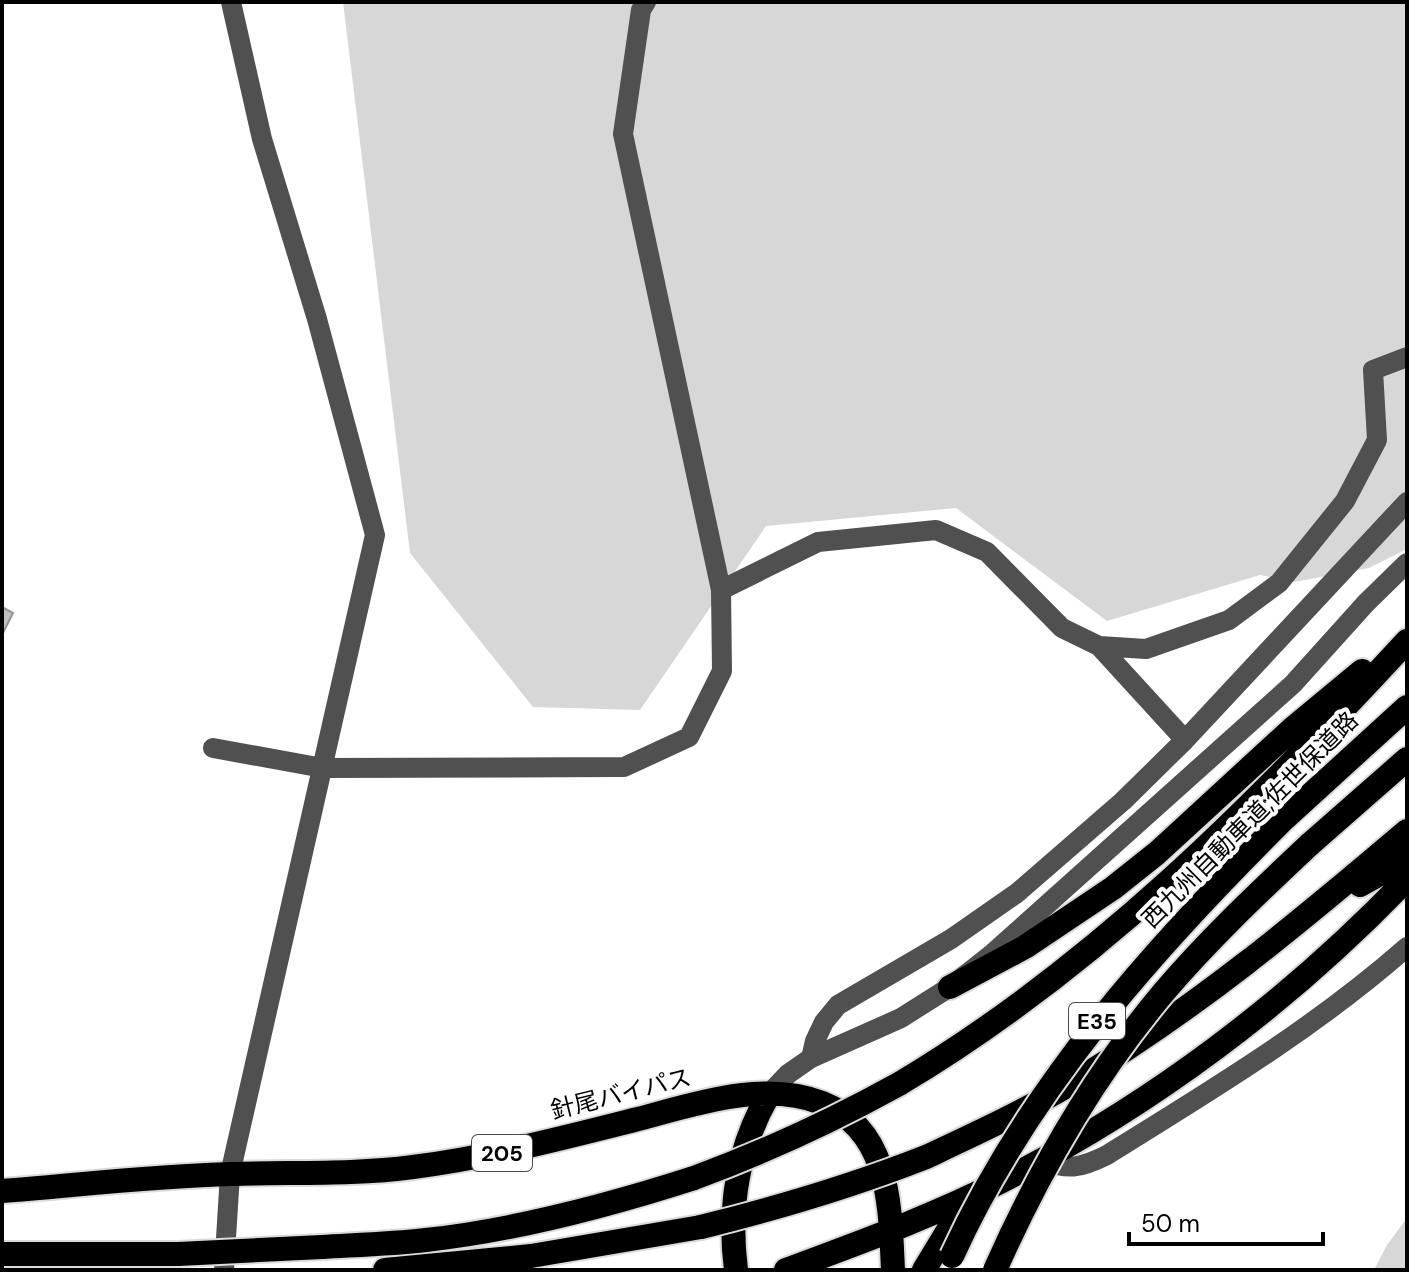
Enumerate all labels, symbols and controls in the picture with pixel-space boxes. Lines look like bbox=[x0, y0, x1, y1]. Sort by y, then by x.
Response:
street label: 西九州自動車道;佐世保道路 bbox=[1135, 705, 1364, 934]
road number: E35 bbox=[1069, 1003, 1125, 1039]
street label: 針尾バイパス bbox=[547, 1061, 694, 1126]
road number: 205 bbox=[472, 1135, 532, 1171]
scale bar bbox=[1129, 1196, 1323, 1246]
text: 50 m bbox=[1141, 1208, 1200, 1239]

